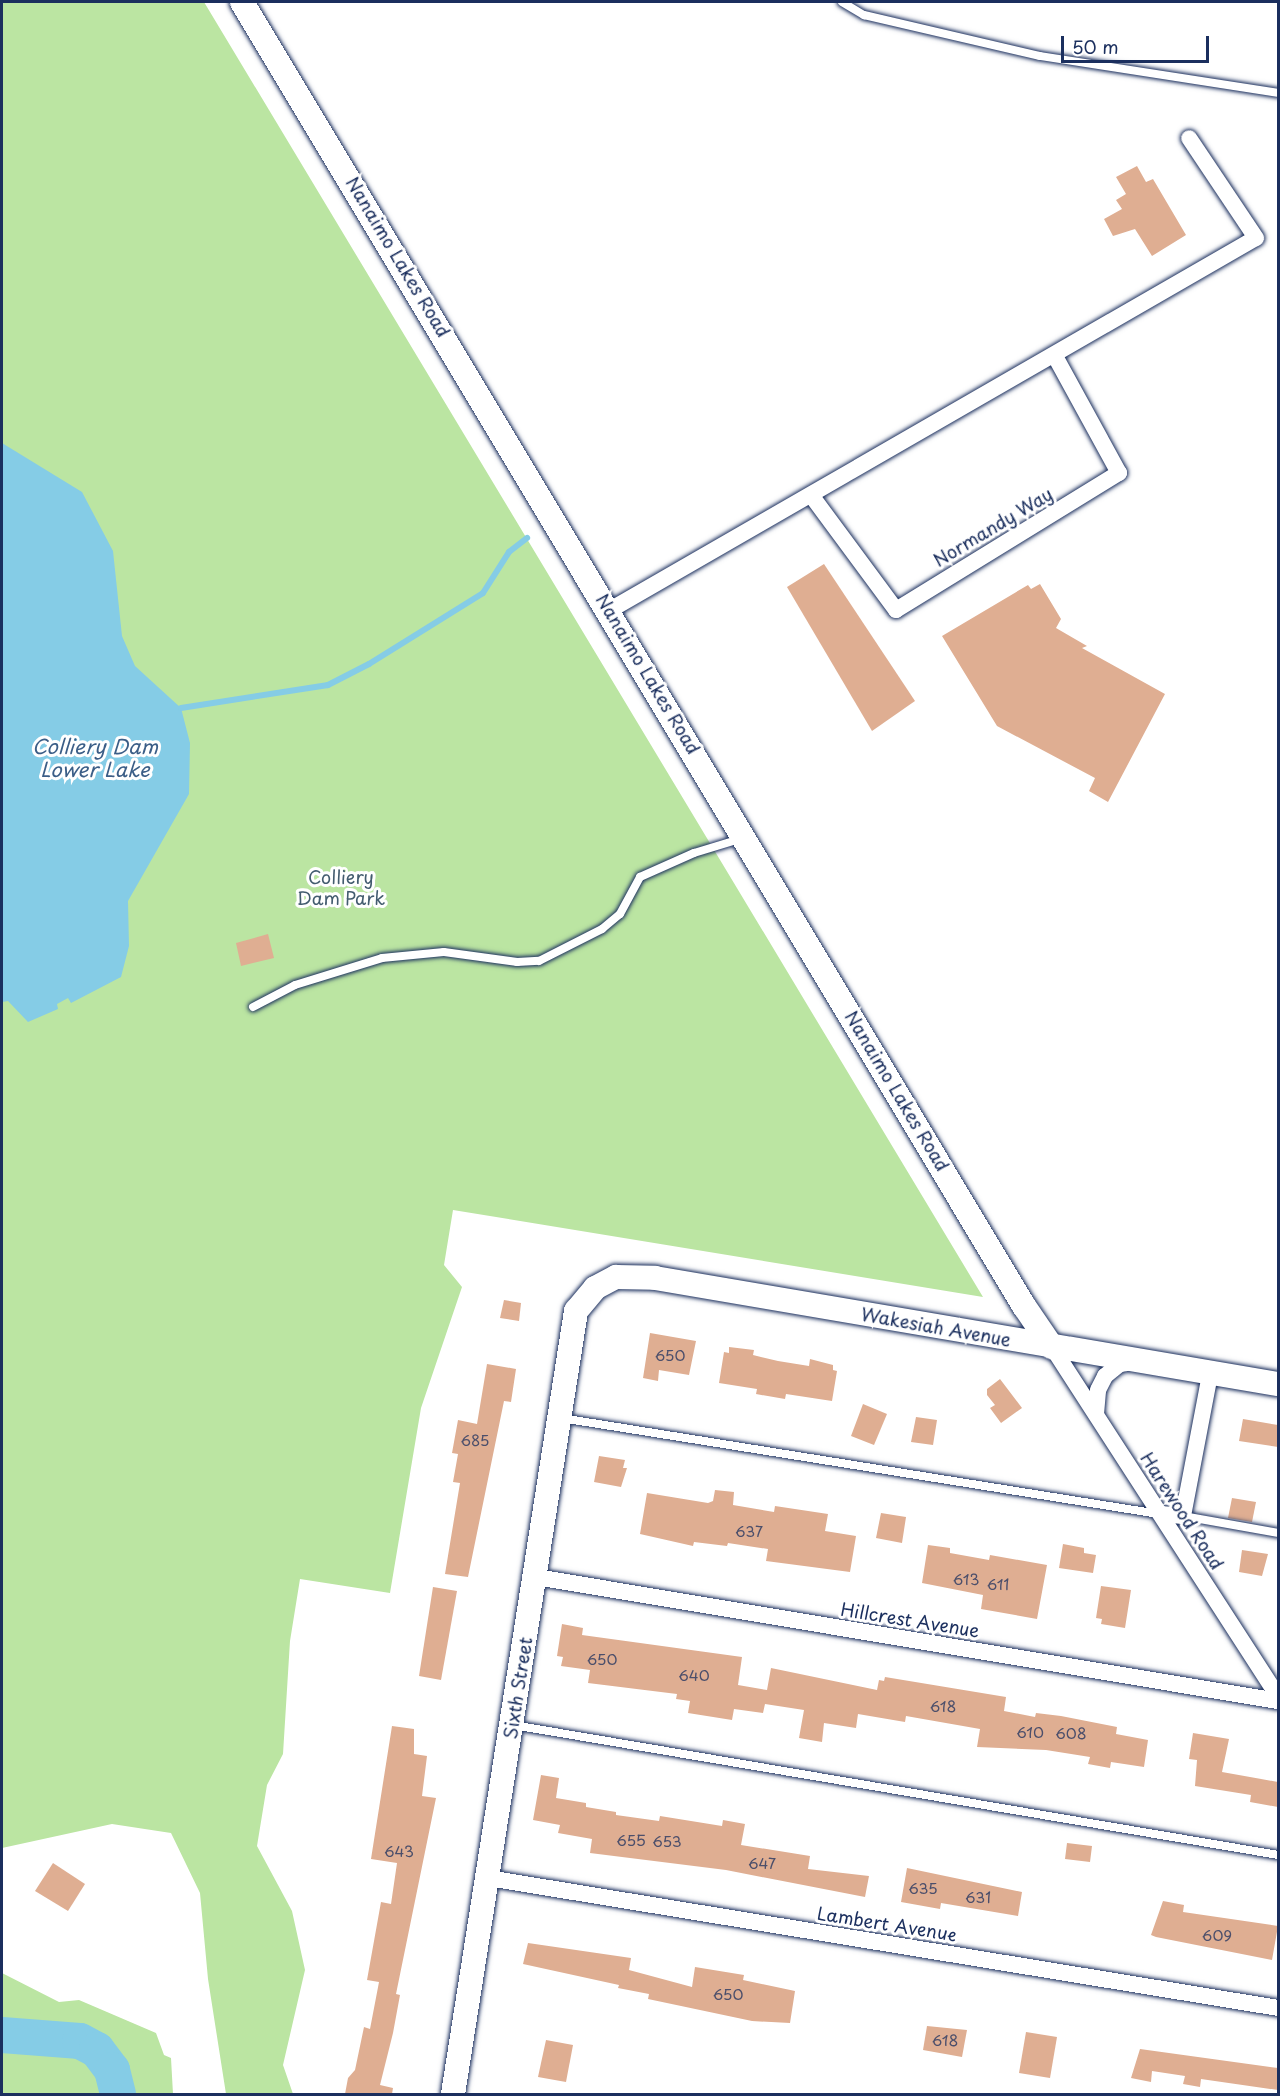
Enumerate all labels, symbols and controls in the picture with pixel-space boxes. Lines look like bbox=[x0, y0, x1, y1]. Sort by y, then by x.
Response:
scale bar bbox=[1064, 24, 1212, 62]
text: 50 m bbox=[1072, 33, 1119, 60]
street label: Nanaimo Lakes Road bbox=[341, 173, 455, 341]
street label: Normandy Way bbox=[929, 483, 1057, 571]
street label: Nanaimo Lakes Road bbox=[591, 590, 705, 758]
water label: Colliery Dam Lower Lake bbox=[32, 734, 158, 781]
park label: Colliery Dam Park bbox=[297, 867, 385, 910]
street label: Nanaimo Lakes Road bbox=[840, 1007, 954, 1175]
street label: Wakesiah Avenue bbox=[859, 1303, 1013, 1351]
house number: 650 bbox=[655, 1346, 685, 1364]
house number: 685 bbox=[461, 1431, 489, 1449]
street label: Harewood Road bbox=[1136, 1448, 1228, 1574]
house number: 637 bbox=[735, 1522, 763, 1540]
house number: 613 bbox=[953, 1570, 979, 1588]
house number: 611 bbox=[987, 1575, 1009, 1593]
street label: Hillcrest Avenue bbox=[840, 1598, 980, 1642]
street label: Sixth Street bbox=[499, 1635, 537, 1741]
house number: 650 bbox=[587, 1650, 617, 1668]
house number: 640 bbox=[678, 1666, 710, 1684]
house number: 618 bbox=[930, 1697, 956, 1715]
house number: 610 bbox=[1016, 1723, 1044, 1741]
house number: 608 bbox=[1055, 1724, 1087, 1742]
house number: 655 bbox=[616, 1831, 646, 1849]
house number: 653 bbox=[652, 1832, 682, 1850]
house number: 643 bbox=[384, 1842, 414, 1860]
house number: 647 bbox=[748, 1854, 776, 1872]
house number: 635 bbox=[908, 1879, 938, 1897]
house number: 631 bbox=[965, 1888, 991, 1906]
street label: Lambert Avenue bbox=[816, 1902, 958, 1946]
house number: 609 bbox=[1202, 1926, 1232, 1944]
house number: 650 bbox=[713, 1985, 743, 2003]
house number: 618 bbox=[932, 2031, 958, 2049]

